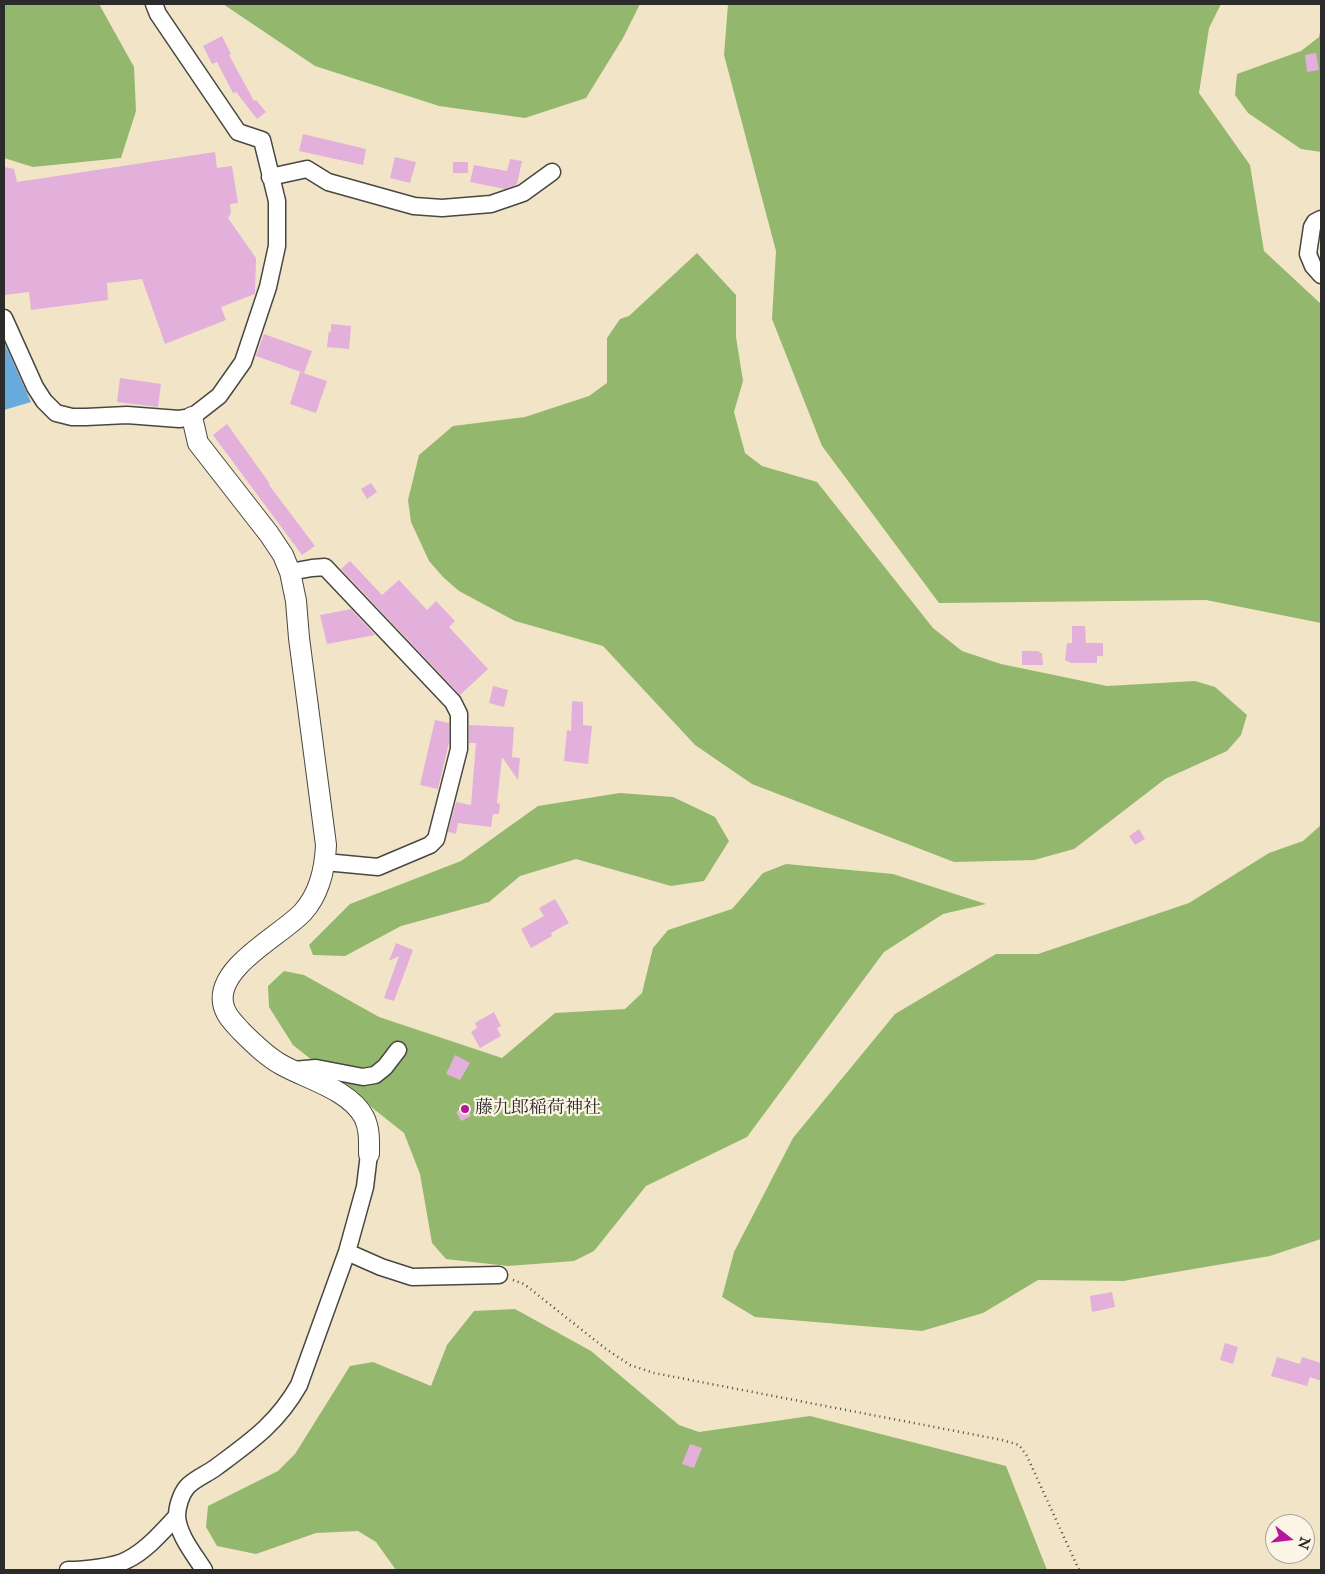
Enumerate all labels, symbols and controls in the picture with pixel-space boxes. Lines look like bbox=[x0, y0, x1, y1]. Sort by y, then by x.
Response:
place label: 藤九郎稲荷神社 bbox=[475, 1098, 601, 1120]
marker: 藤九郎稲荷神社 bbox=[459, 1103, 471, 1115]
north arrow bbox=[1265, 1514, 1315, 1564]
text: N bbox=[1293, 1535, 1314, 1551]

